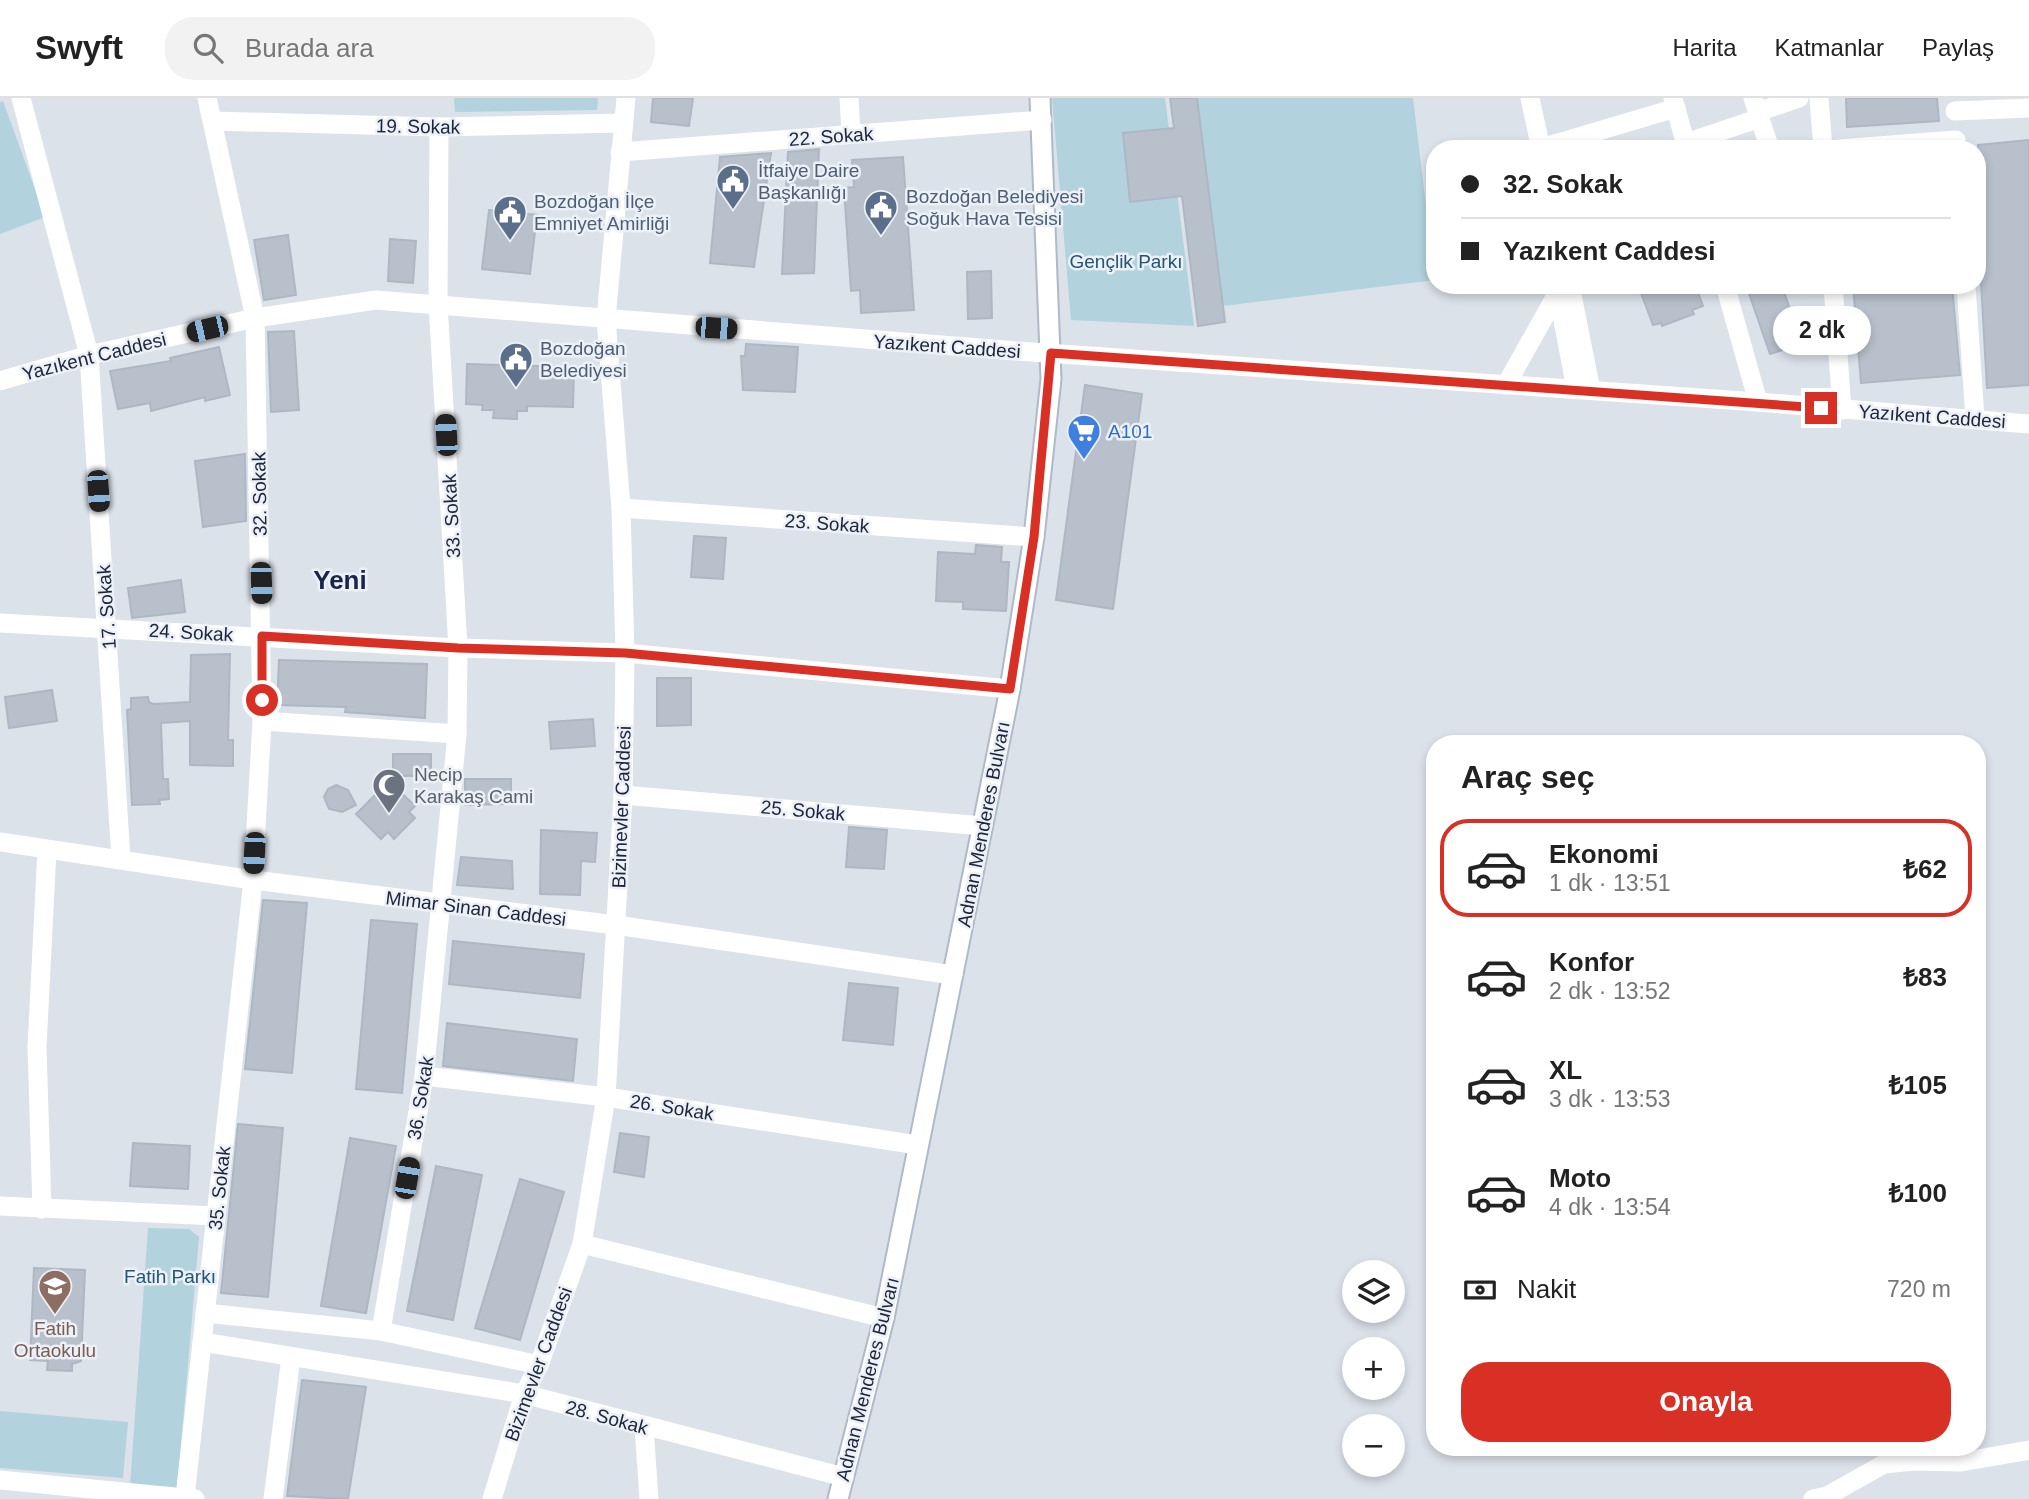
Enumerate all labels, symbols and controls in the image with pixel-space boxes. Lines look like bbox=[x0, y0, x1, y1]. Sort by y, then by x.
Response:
search box bbox=[165, 17, 655, 80]
text: Swyft bbox=[35, 29, 123, 66]
icon: search bbox=[189, 29, 227, 67]
text: Burada ara bbox=[245, 33, 374, 63]
text: Harita bbox=[1673, 34, 1737, 61]
text: Katmanlar bbox=[1775, 34, 1884, 61]
text: Paylaş bbox=[1922, 34, 1994, 61]
street label: 19. Sokak bbox=[376, 115, 461, 138]
street label: 22. Sokak bbox=[788, 123, 874, 150]
place label: İtfaiye Daire Başkanlığı bbox=[758, 160, 859, 203]
public building icon: İtfaiye Daire Başkanlığı bbox=[714, 162, 752, 211]
text: 32. Sokak bbox=[1503, 169, 1623, 199]
place label: Bozdoğan Belediyesi Soğuk Hava Tesisi bbox=[906, 186, 1083, 229]
public building icon: Bozdoğan Belediyesi Soğuk Hava Tesisi bbox=[862, 188, 900, 237]
place label: Bozdoğan İlçe Emniyet Amirliği bbox=[534, 191, 669, 234]
public building icon: Bozdoğan İlçe Emniyet Amirliği bbox=[491, 193, 529, 242]
text: Yazıkent Caddesi bbox=[1503, 236, 1715, 266]
park label: Gençlik Parkı bbox=[1070, 251, 1182, 272]
callout: 2 dk bbox=[1772, 306, 1870, 356]
car bbox=[185, 314, 230, 344]
car bbox=[695, 316, 738, 340]
text: 2 dk bbox=[1799, 317, 1845, 343]
street label: Yazıkent Caddesi bbox=[20, 328, 168, 385]
street label: Yazıkent Caddesi bbox=[873, 331, 1021, 362]
place label: Bozdoğan Belediyesi bbox=[540, 338, 627, 381]
public building icon: Bozdoğan Belediyesi bbox=[497, 340, 535, 389]
route end bbox=[1805, 392, 1837, 424]
street label: Yazıkent Caddesi bbox=[1858, 401, 2006, 432]
supermarket icon: A101 bbox=[1065, 412, 1103, 461]
car bbox=[435, 413, 458, 457]
place label: A101 bbox=[1108, 421, 1152, 442]
street label: 32. Sokak bbox=[248, 451, 271, 536]
car bbox=[87, 469, 110, 513]
street label: 33. Sokak bbox=[439, 473, 464, 559]
street label: 23. Sokak bbox=[784, 510, 870, 537]
car bbox=[250, 562, 273, 604]
street label: 17. Sokak bbox=[93, 564, 120, 650]
district label: Yeni bbox=[313, 565, 367, 595]
street label: 24. Sokak bbox=[148, 620, 234, 645]
route start bbox=[246, 684, 278, 716]
street label: Adnan Menderes Bulvarı bbox=[953, 719, 1014, 929]
street label: Bizimevler Caddesi bbox=[608, 725, 635, 889]
text: Araç seç bbox=[1461, 759, 1594, 795]
place label: Necip Karakaş Cami bbox=[414, 764, 533, 807]
mosque icon: Necip Karakaş Cami bbox=[370, 766, 408, 815]
street label: 25. Sokak bbox=[760, 796, 846, 825]
car bbox=[243, 831, 266, 875]
icon: car bbox=[1465, 837, 1528, 900]
text: Ekonomi bbox=[1549, 839, 1659, 869]
text: ₺62 bbox=[1903, 854, 1947, 884]
text: 1 dk · 13:51 bbox=[1549, 870, 1670, 896]
street label: Mimar Sinan Caddesi bbox=[385, 887, 567, 930]
icon: car bbox=[1465, 945, 1528, 1008]
text: Konfor bbox=[1549, 947, 1634, 977]
text: ₺83 bbox=[1903, 962, 1947, 992]
text: 2 dk · 13:52 bbox=[1549, 978, 1670, 1004]
icon: car bbox=[1465, 1053, 1528, 1116]
street label: 36. Sokak bbox=[404, 1054, 438, 1141]
text: XL bbox=[1549, 1055, 1582, 1085]
text: ₺105 bbox=[1889, 1070, 1947, 1100]
text: 3 dk · 13:53 bbox=[1549, 1086, 1670, 1112]
street label: 26. Sokak bbox=[629, 1091, 716, 1125]
street label: 35. Sokak bbox=[205, 1144, 234, 1231]
car bbox=[394, 1155, 421, 1201]
icon: car bbox=[1465, 1161, 1528, 1224]
text: Moto bbox=[1549, 1163, 1611, 1193]
text: ₺100 bbox=[1889, 1178, 1947, 1208]
text: 4 dk · 13:54 bbox=[1549, 1194, 1670, 1220]
map controls bbox=[1342, 1260, 1405, 1477]
button: layers bbox=[1342, 1260, 1405, 1323]
park label: Fatih Parkı bbox=[124, 1266, 216, 1287]
school or university icon: Fatih Ortaokulu bbox=[36, 1267, 74, 1316]
icon: cash bbox=[1461, 1271, 1499, 1309]
text: Nakit bbox=[1517, 1274, 1576, 1304]
street label: Adnan Menderes Bulvarı bbox=[832, 1275, 903, 1483]
text: 720 m bbox=[1887, 1276, 1951, 1302]
street label: Bizimevler Caddesi bbox=[501, 1284, 576, 1444]
place label: Fatih Ortaokulu bbox=[14, 1318, 96, 1361]
button: + bbox=[1342, 1337, 1405, 1400]
button: Onayla bbox=[1461, 1362, 1951, 1442]
street label: 28. Sokak bbox=[563, 1396, 651, 1439]
button: − bbox=[1342, 1414, 1405, 1477]

